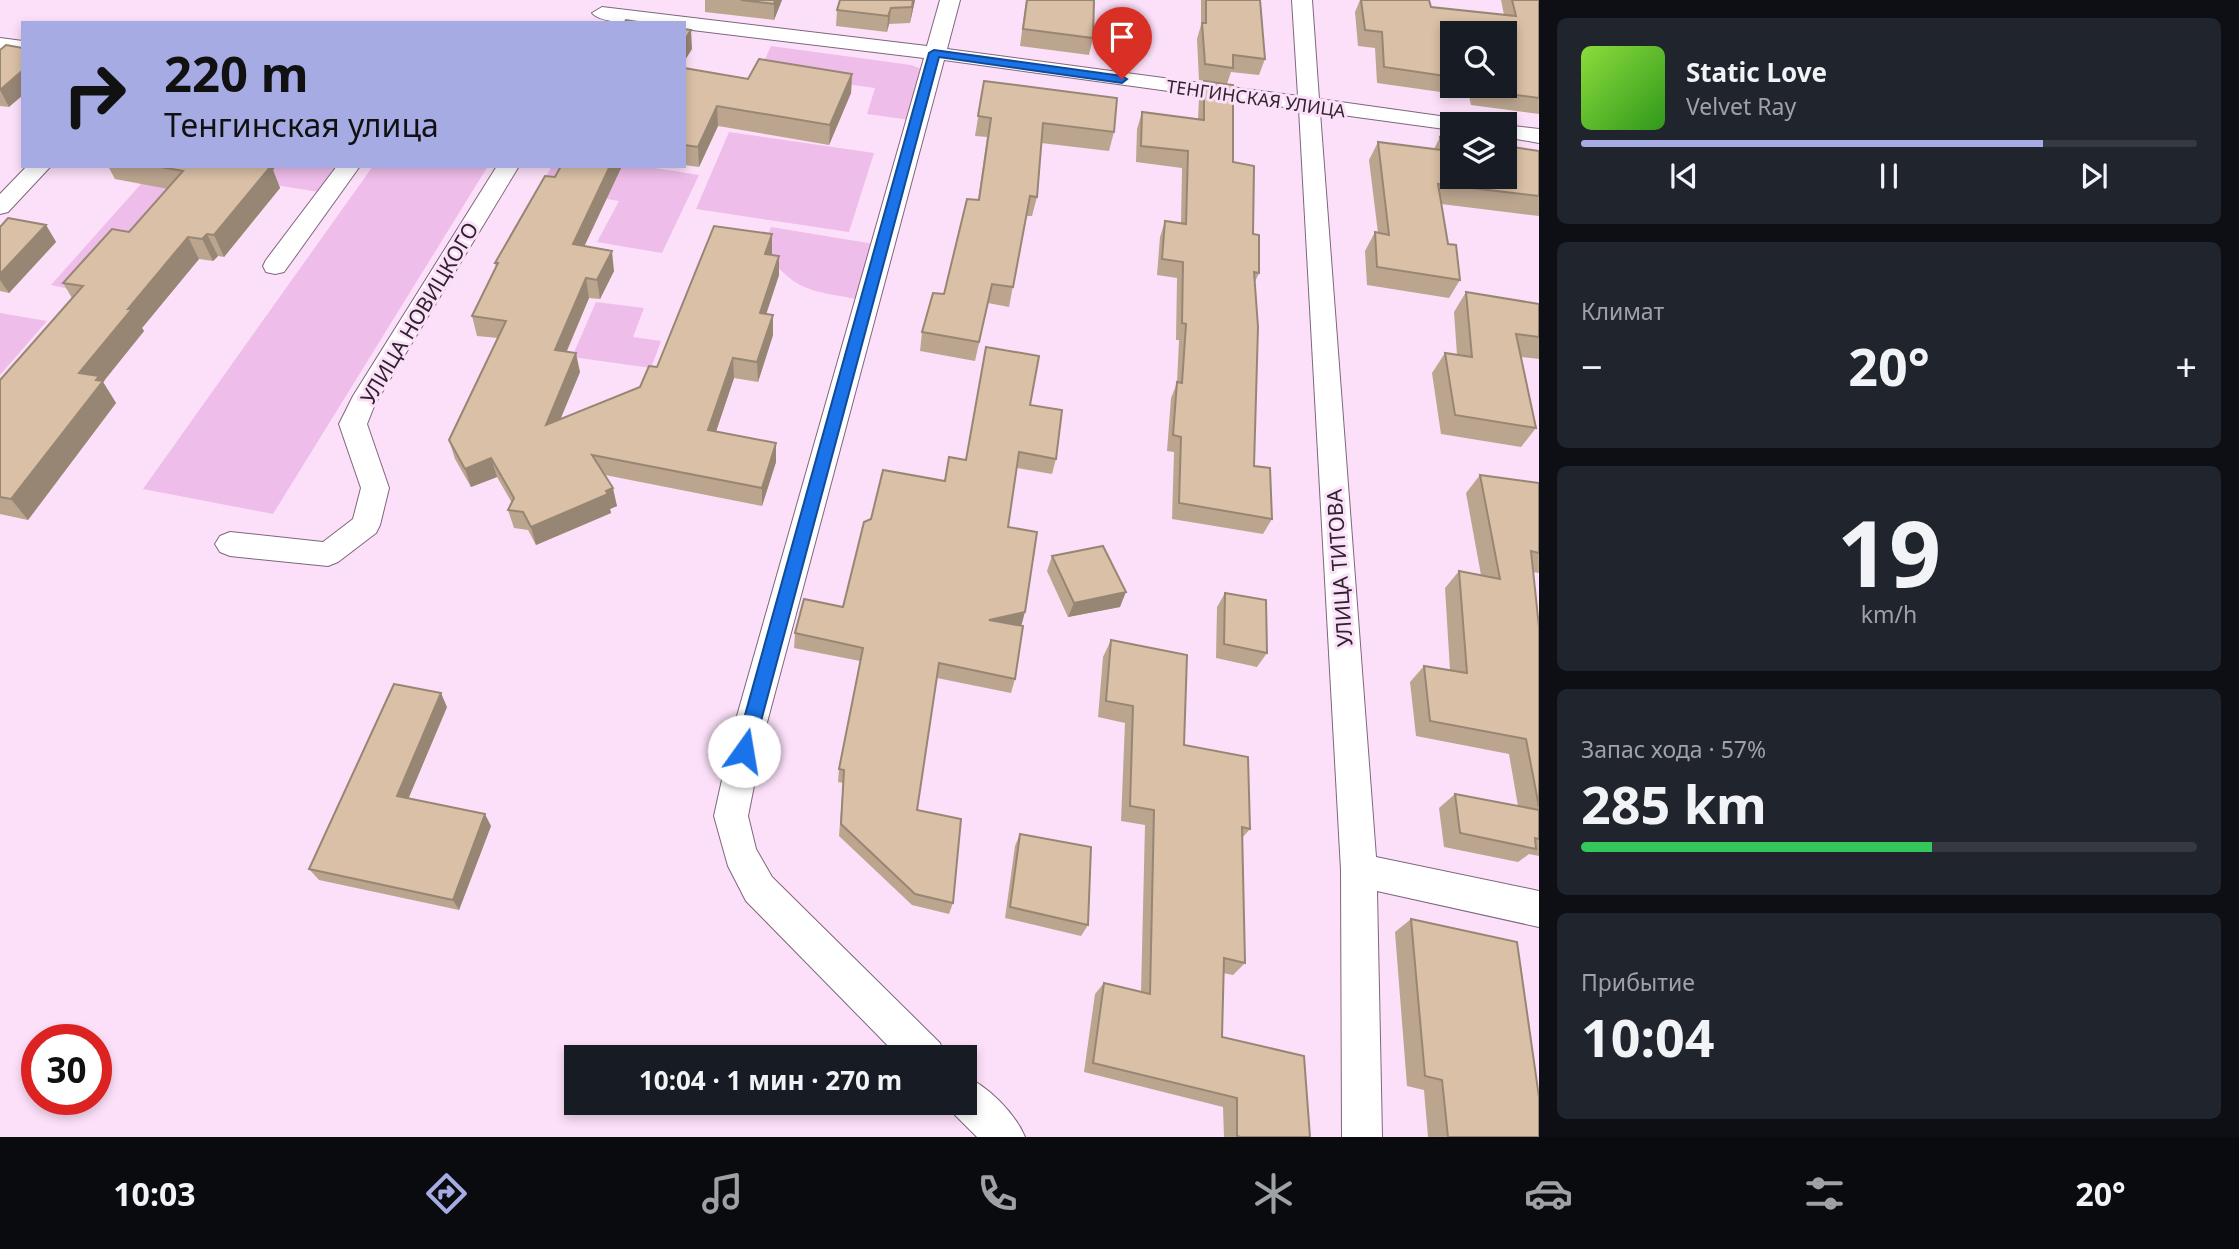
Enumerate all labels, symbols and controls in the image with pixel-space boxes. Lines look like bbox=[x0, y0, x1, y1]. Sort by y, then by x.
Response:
pin bbox=[1092, 7, 1152, 79]
icon: arrive bbox=[1103, 18, 1141, 56]
map controls bbox=[1440, 21, 1517, 189]
button: search bbox=[1440, 21, 1517, 98]
text: 220 m bbox=[164, 40, 309, 106]
icon: right bbox=[49, 49, 140, 140]
text: Static Love bbox=[1686, 54, 1827, 90]
street label: ТЕНГИНСКАЯ УЛИЦА bbox=[1165, 74, 1347, 123]
text: Velvet Ray bbox=[1686, 90, 1796, 122]
text: Тенгинская улица bbox=[164, 103, 439, 146]
button: layers bbox=[1440, 112, 1517, 189]
icon: previous bbox=[1665, 157, 1703, 195]
icon: pause bbox=[1870, 157, 1908, 195]
icon: next bbox=[2075, 157, 2113, 195]
street label: УЛИЦА НОВИЦКОГО bbox=[354, 217, 484, 409]
text: Климат bbox=[1581, 295, 1664, 327]
text: 20° bbox=[1848, 330, 1930, 401]
text: − bbox=[1581, 340, 1603, 392]
text: + bbox=[2175, 340, 2197, 392]
street label: УЛИЦА ТИТОВА bbox=[1319, 488, 1358, 648]
text: 19 bbox=[1837, 490, 1941, 614]
text: km/h bbox=[1861, 598, 1917, 630]
position arrow bbox=[707, 714, 781, 788]
text: Запас хода · 57% bbox=[1581, 733, 1766, 765]
text: 285 km bbox=[1581, 768, 1767, 839]
text: Прибытие bbox=[1581, 966, 1695, 998]
text: 10:04 bbox=[1581, 1001, 1715, 1072]
speed limit sign: 30 bbox=[21, 1024, 112, 1115]
text: 10:04 · 1 мин · 270 m bbox=[639, 1062, 902, 1098]
icon: directions bbox=[422, 1169, 471, 1218]
icon: music bbox=[698, 1169, 747, 1218]
icon: phone bbox=[973, 1169, 1022, 1218]
icon: climate bbox=[1249, 1169, 1298, 1218]
icon: car bbox=[1524, 1169, 1573, 1218]
icon: filters bbox=[1800, 1169, 1849, 1218]
text: 10:03 bbox=[113, 1172, 196, 1215]
text: 20° bbox=[2075, 1172, 2126, 1215]

